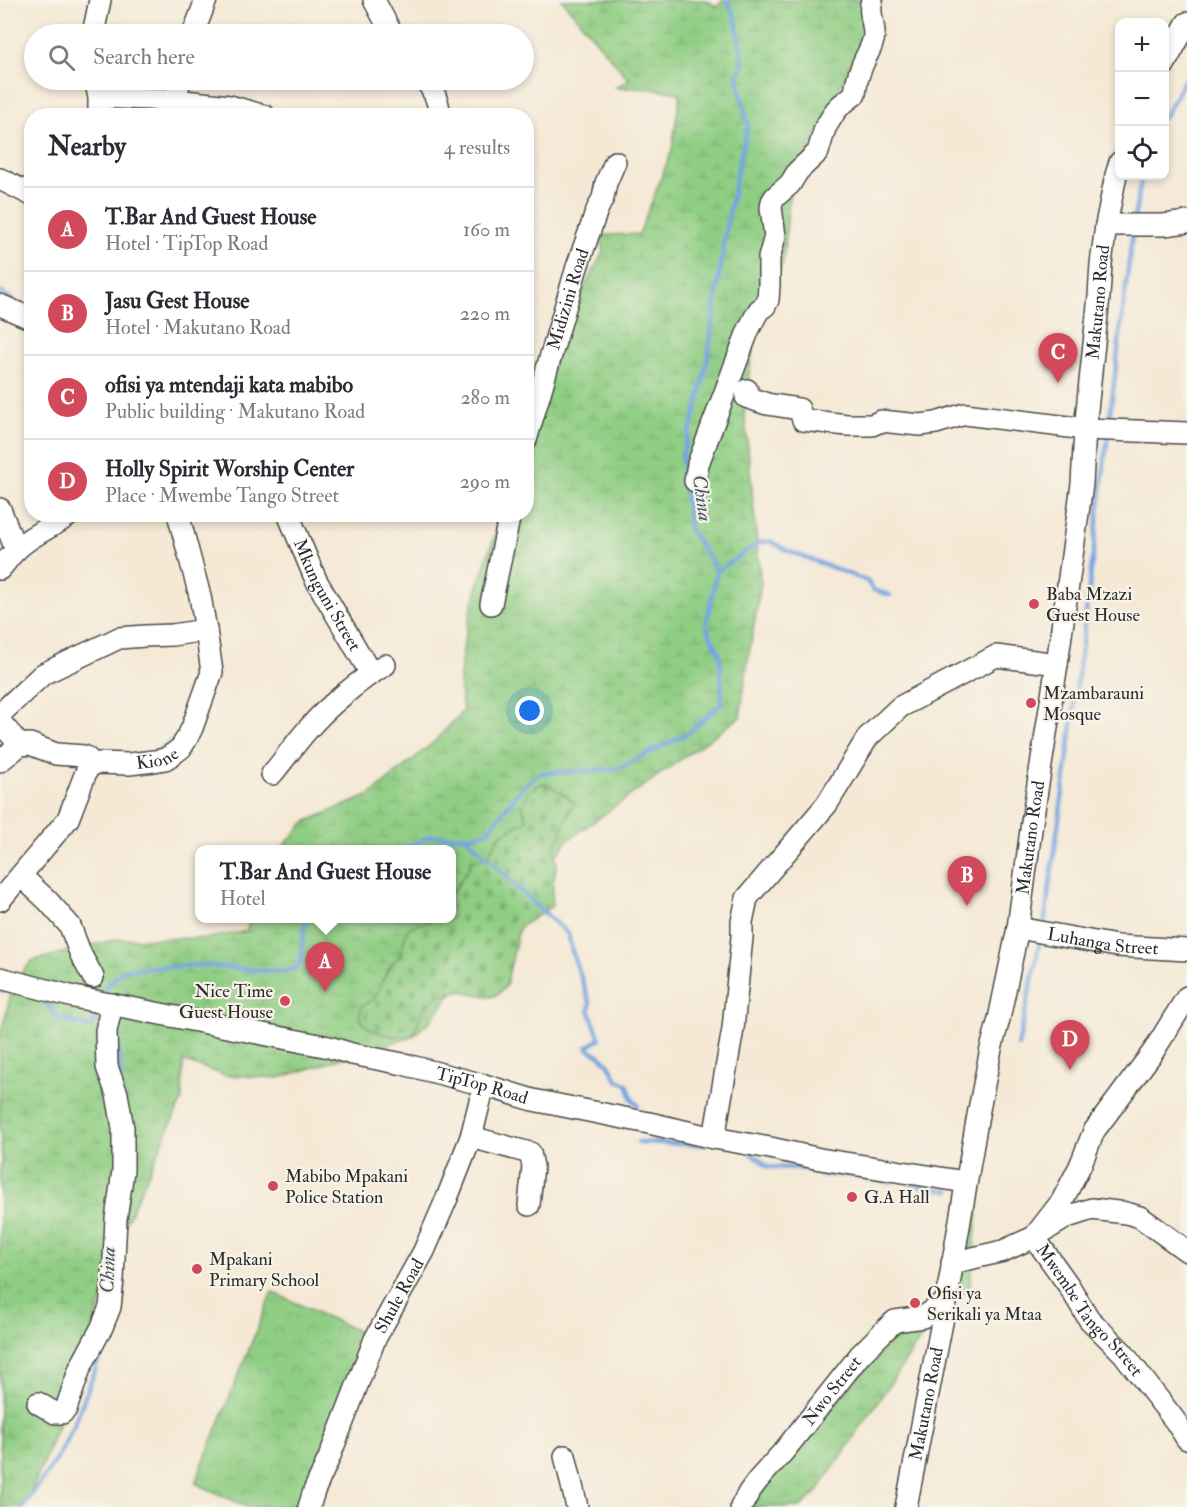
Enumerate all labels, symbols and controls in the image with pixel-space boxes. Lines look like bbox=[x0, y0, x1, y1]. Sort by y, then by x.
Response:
map controls bbox=[1115, 18, 1169, 180]
button: + bbox=[1115, 18, 1169, 72]
search box bbox=[24, 24, 534, 90]
icon: search bbox=[45, 41, 78, 74]
text: Search here bbox=[93, 43, 195, 71]
button: − bbox=[1115, 72, 1169, 126]
button: locate bbox=[1115, 126, 1169, 180]
text: Nearby bbox=[48, 131, 126, 163]
text: 4 results bbox=[444, 135, 510, 160]
text: T.Bar And Guest House bbox=[105, 203, 316, 231]
text: A bbox=[61, 217, 74, 242]
text: 160 m bbox=[463, 217, 510, 242]
text: Hotel · TipTop Road bbox=[105, 231, 268, 256]
street label: Makutano Road bbox=[1081, 243, 1115, 361]
street label: Midizini Road bbox=[542, 245, 595, 353]
text: Jasu Gest House bbox=[105, 287, 249, 315]
text: B bbox=[61, 301, 74, 326]
text: 220 m bbox=[460, 301, 510, 326]
text: Hotel · Makutano Road bbox=[105, 315, 291, 340]
pin: C bbox=[1038, 334, 1078, 383]
text: ofisi ya mtendaji kata mabibo bbox=[105, 371, 353, 399]
text: C bbox=[60, 385, 75, 410]
text: 280 m bbox=[460, 385, 510, 410]
text: Public building · Makutano Road bbox=[105, 399, 365, 424]
text: Holly Spirit Worship Center bbox=[105, 455, 354, 483]
text: D bbox=[59, 469, 76, 494]
text: 290 m bbox=[460, 469, 510, 494]
water label: China bbox=[687, 473, 718, 523]
text: Place · Mwembe Tango Street bbox=[105, 483, 339, 508]
street label: Mkunguni Street bbox=[288, 535, 366, 656]
place label: Baba Mzazi Guest House bbox=[1046, 583, 1140, 627]
marker: Baba Mzazi Guest House bbox=[1027, 597, 1041, 611]
place label: Mzambarauni Mosque bbox=[1043, 682, 1144, 726]
your location bbox=[515, 696, 544, 725]
marker: Mzambarauni Mosque bbox=[1024, 696, 1038, 710]
street label: Kione bbox=[135, 742, 184, 775]
street label: Makutano Road bbox=[1011, 779, 1050, 896]
popup bbox=[195, 845, 456, 923]
pin: B bbox=[948, 856, 986, 906]
text: T.Bar And Guest House bbox=[220, 858, 431, 886]
text: Hotel bbox=[220, 886, 266, 911]
street label: Luhanga Street bbox=[1045, 923, 1159, 960]
pin: A bbox=[306, 942, 344, 992]
place label: Nice Time Guest House bbox=[179, 980, 273, 1024]
marker: Nice Time Guest House bbox=[278, 994, 292, 1008]
pin: D bbox=[1050, 1020, 1090, 1070]
street label: TipTop Road bbox=[433, 1062, 531, 1110]
place label: Mabibo Mpakani Police Station bbox=[285, 1165, 408, 1209]
marker: Mabibo Mpakani Police Station bbox=[266, 1179, 280, 1193]
place label: G.A Hall bbox=[864, 1186, 930, 1209]
marker: G.A Hall bbox=[845, 1190, 859, 1204]
street label: Mwembe Tango Street bbox=[1031, 1239, 1148, 1381]
water label: China bbox=[94, 1246, 121, 1294]
place label: Mpakani Primary School bbox=[209, 1248, 320, 1292]
street label: Shule Road bbox=[369, 1254, 430, 1338]
marker: Mpakani Primary School bbox=[190, 1262, 204, 1276]
place label: Ofisi ya Serikali ya Mtaa bbox=[927, 1282, 1042, 1326]
marker: Ofisi ya Serikali ya Mtaa bbox=[908, 1296, 922, 1310]
street label: Makutano Road bbox=[904, 1345, 949, 1463]
street label: Nwo Street bbox=[798, 1351, 867, 1430]

